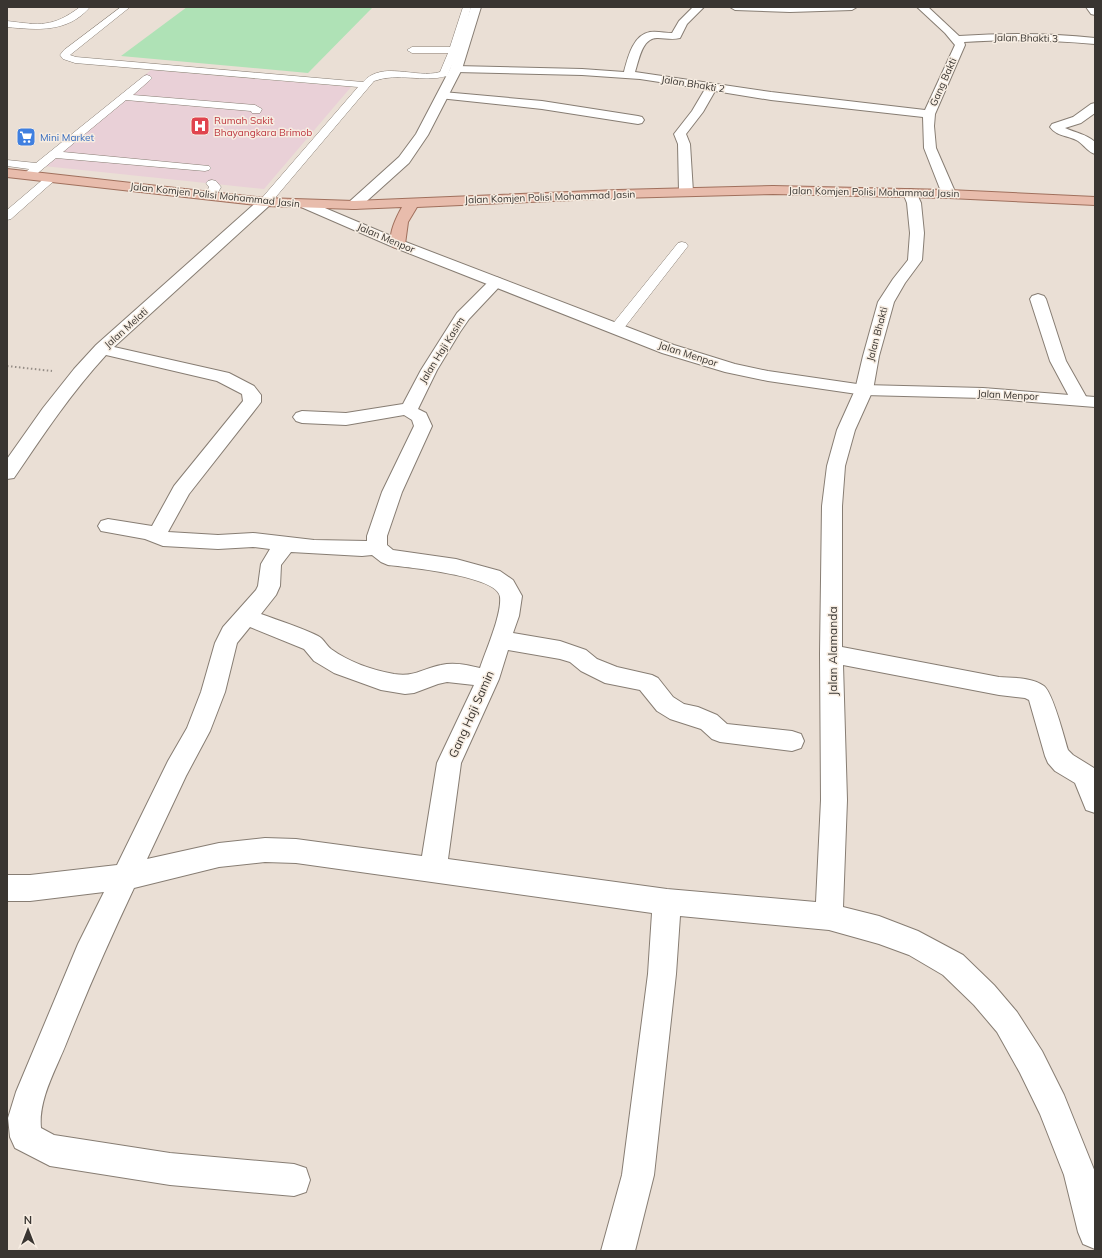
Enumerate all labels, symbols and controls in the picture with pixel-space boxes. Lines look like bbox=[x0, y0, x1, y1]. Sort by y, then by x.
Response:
street label: Jalan Bhakti 3 bbox=[994, 31, 1058, 45]
street label: Gang Bakti bbox=[927, 56, 959, 108]
street label: Jalan Bhakti 2 bbox=[660, 73, 726, 95]
place label: Rumah Sakit Bhayangkara Brimob bbox=[214, 114, 312, 139]
hospital icon: Rumah Sakit Bhayangkara Brimob bbox=[189, 115, 211, 137]
supermarket icon: Mini Market bbox=[15, 126, 37, 148]
place label: Mini Market bbox=[40, 131, 94, 144]
street label: Jalan Komjen Polisi Mohammad Jasin bbox=[129, 180, 301, 210]
street label: Jalan Komjen Polisi Mohammad Jasin bbox=[789, 184, 960, 200]
street label: Jalan Komjen Polisi Mohammad Jasin bbox=[464, 188, 636, 206]
street label: Jalan Menpor bbox=[355, 220, 417, 256]
street label: Jalan Melati bbox=[101, 305, 151, 351]
street label: Jalan Bhakti bbox=[864, 305, 890, 363]
street label: Jalan Haji Kasim bbox=[416, 314, 468, 386]
street label: Jalan Menpor bbox=[657, 338, 720, 370]
street label: Jalan Menpor bbox=[977, 387, 1039, 403]
street label: Jalan Alamanda bbox=[825, 606, 840, 696]
street label: Gang Haji Samin bbox=[445, 668, 497, 760]
north arrow bbox=[8, 1210, 48, 1250]
text: N bbox=[24, 1213, 32, 1227]

